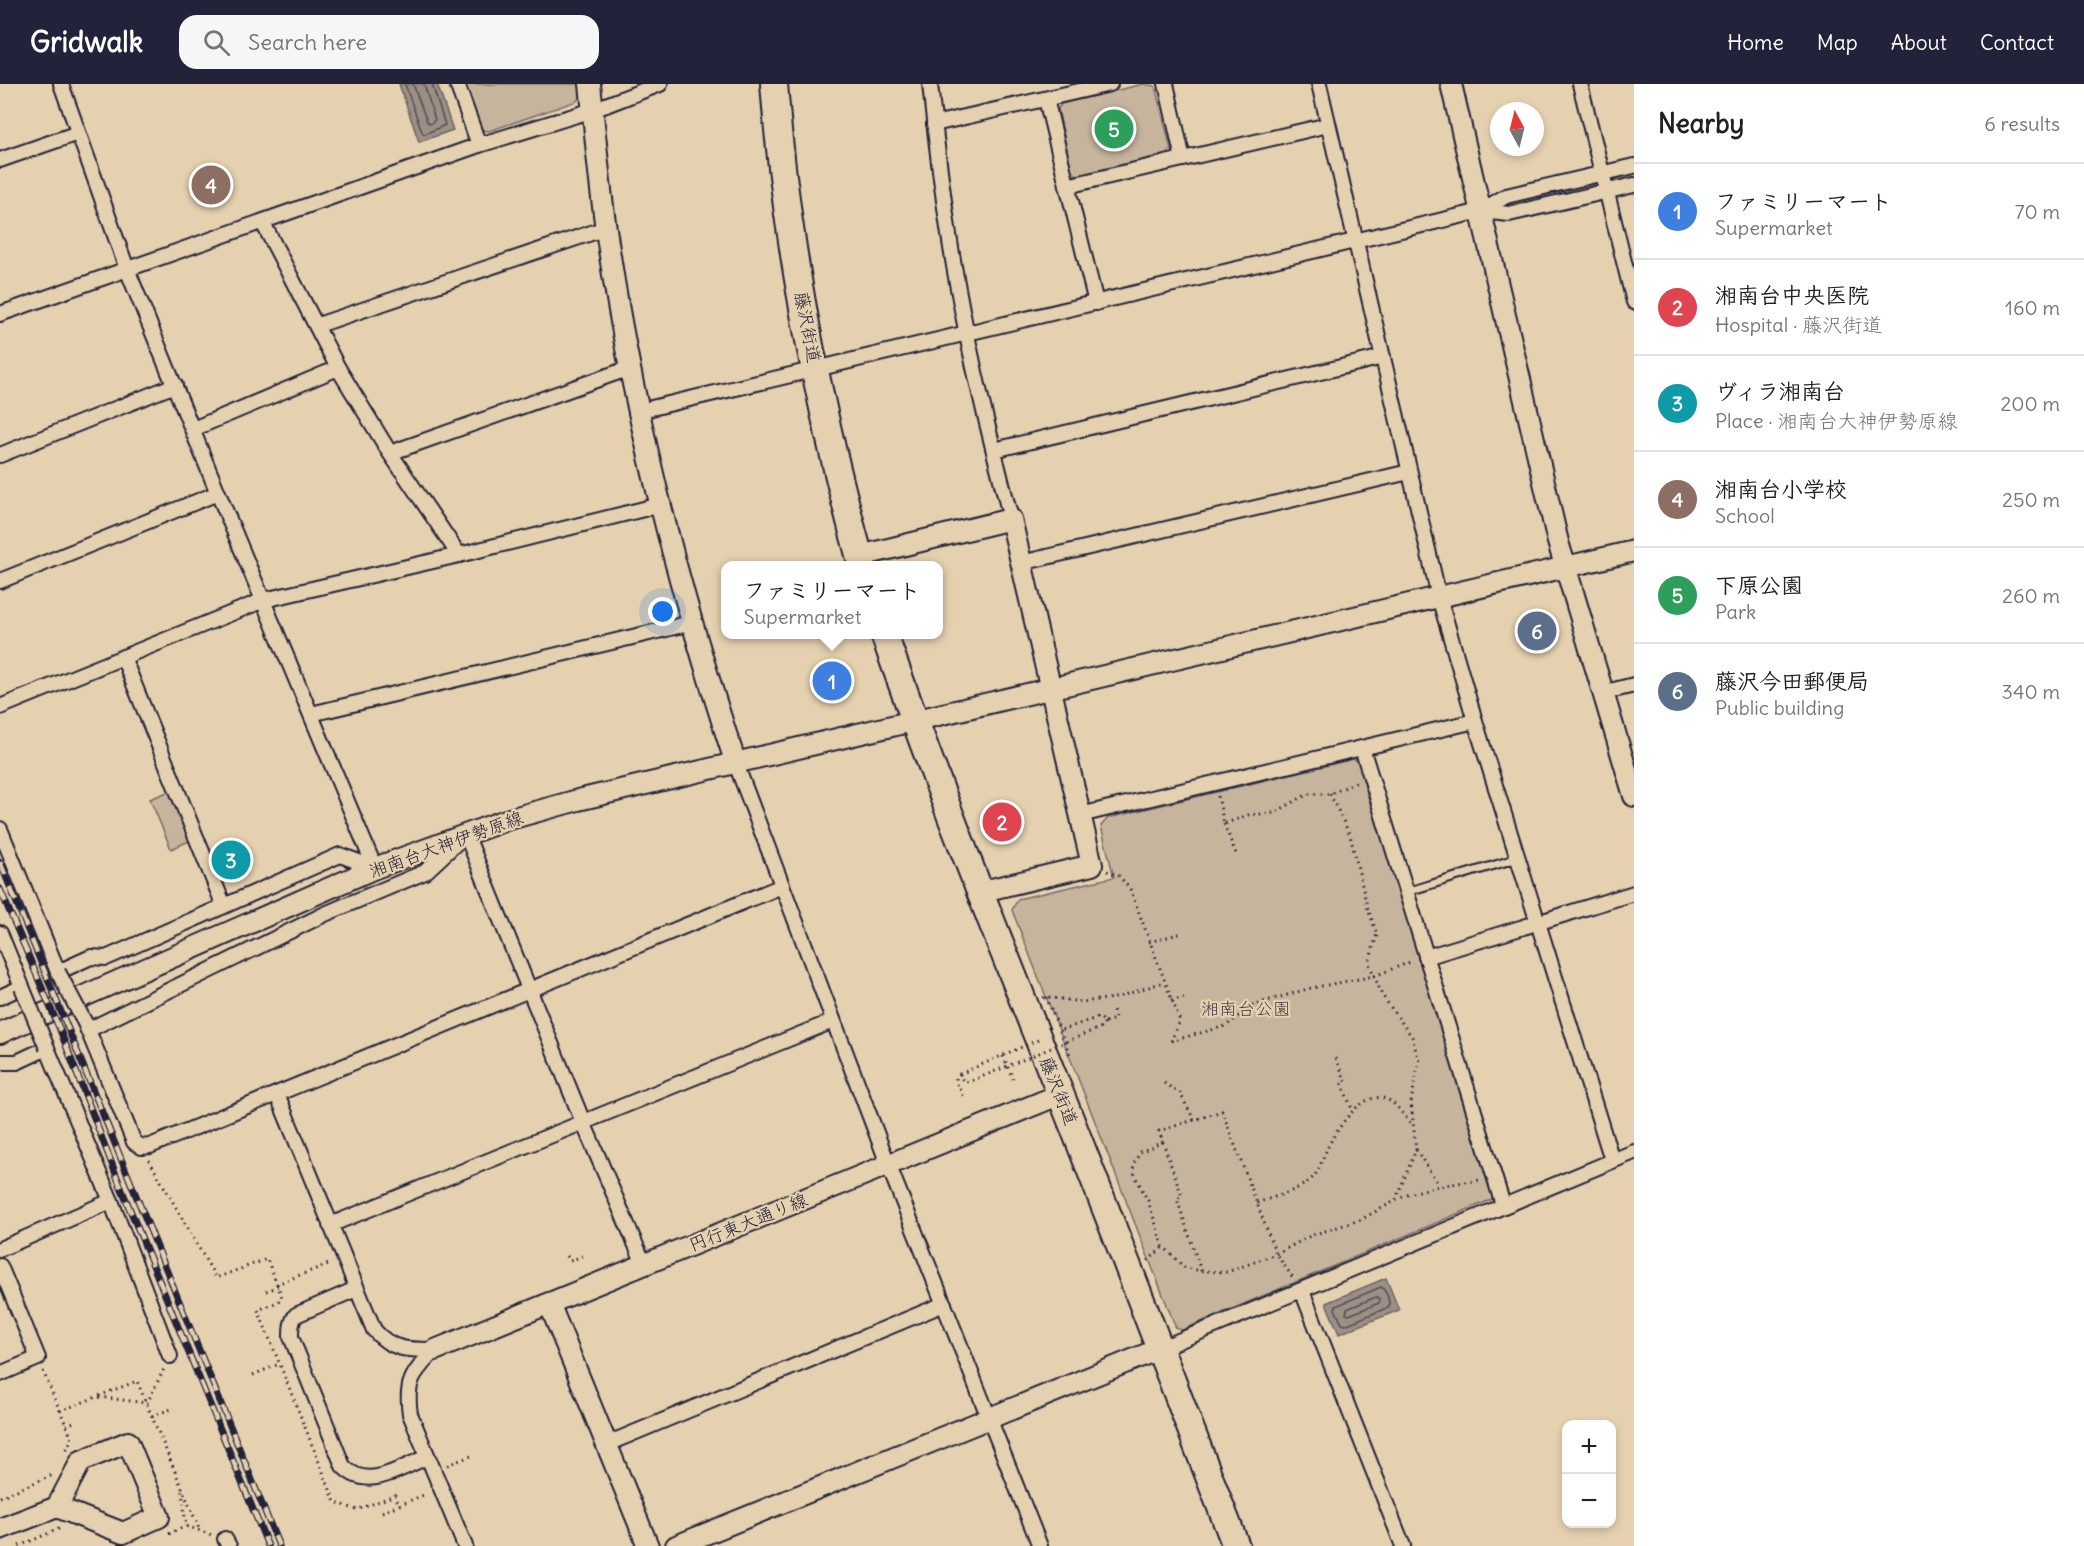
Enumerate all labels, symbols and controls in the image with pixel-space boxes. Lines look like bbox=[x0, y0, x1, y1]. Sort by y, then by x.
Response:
search box bbox=[179, 15, 599, 69]
text: Gridwalk bbox=[30, 24, 143, 60]
icon: search bbox=[200, 26, 233, 59]
text: Search here bbox=[248, 28, 367, 56]
text: Home bbox=[1727, 29, 1784, 56]
text: Map bbox=[1817, 29, 1858, 56]
text: About bbox=[1891, 29, 1947, 56]
text: Contact bbox=[1980, 29, 2054, 56]
north arrow bbox=[1490, 102, 1544, 156]
pin: 5 bbox=[1094, 106, 1134, 152]
text: Nearby bbox=[1658, 107, 1744, 140]
text: 6 results bbox=[1984, 111, 2060, 136]
pin: 4 bbox=[192, 162, 230, 208]
text: ファミリーマート bbox=[1715, 187, 1892, 215]
text: 1 bbox=[1674, 199, 1681, 224]
text: 70 m bbox=[2015, 199, 2060, 224]
text: Supermarket bbox=[1715, 215, 1833, 240]
text: 湘南台中央医院 bbox=[1715, 281, 1869, 309]
street label: 藤沢街道 bbox=[790, 289, 826, 365]
text: 2 bbox=[1672, 295, 1683, 320]
text: 160 m bbox=[2005, 295, 2060, 320]
text: Hospital · 藤沢街道 bbox=[1715, 312, 1882, 337]
text: ヴィラ湘南台 bbox=[1715, 377, 1845, 405]
text: 3 bbox=[1672, 391, 1683, 416]
text: 200 m bbox=[2000, 391, 2060, 416]
text: Place · 湘南台大神伊勢原線 bbox=[1715, 408, 1957, 433]
text: 湘南台小学校 bbox=[1715, 475, 1847, 503]
text: 4 bbox=[1672, 487, 1683, 512]
text: 250 m bbox=[2002, 487, 2060, 512]
text: School bbox=[1715, 503, 1775, 528]
popup bbox=[721, 561, 943, 639]
text: 下原公園 bbox=[1715, 571, 1803, 599]
text: ファミリーマート bbox=[744, 576, 920, 604]
text: 5 bbox=[1672, 583, 1683, 608]
text: 260 m bbox=[2002, 583, 2060, 608]
your location bbox=[648, 597, 677, 626]
text: Park bbox=[1715, 599, 1756, 624]
text: Supermarket bbox=[744, 604, 861, 629]
pin: 6 bbox=[1518, 608, 1556, 654]
pin: 1 bbox=[812, 658, 852, 704]
text: 藤沢今田郵便局 bbox=[1715, 667, 1869, 695]
text: 6 bbox=[1672, 679, 1683, 704]
text: 340 m bbox=[2002, 679, 2060, 704]
text: Public building bbox=[1715, 695, 1844, 720]
pin: 2 bbox=[982, 800, 1022, 844]
street label: 湘南台大神伊勢原線 bbox=[366, 805, 526, 883]
pin: 3 bbox=[212, 838, 250, 882]
park label: 湘南台公園 bbox=[1201, 997, 1291, 1020]
street label: 藤沢街道 bbox=[1035, 1053, 1083, 1129]
street label: 円行東大通り線 bbox=[685, 1188, 811, 1256]
map controls bbox=[1562, 1420, 1616, 1528]
button: + bbox=[1562, 1420, 1616, 1474]
button: − bbox=[1562, 1474, 1616, 1528]

